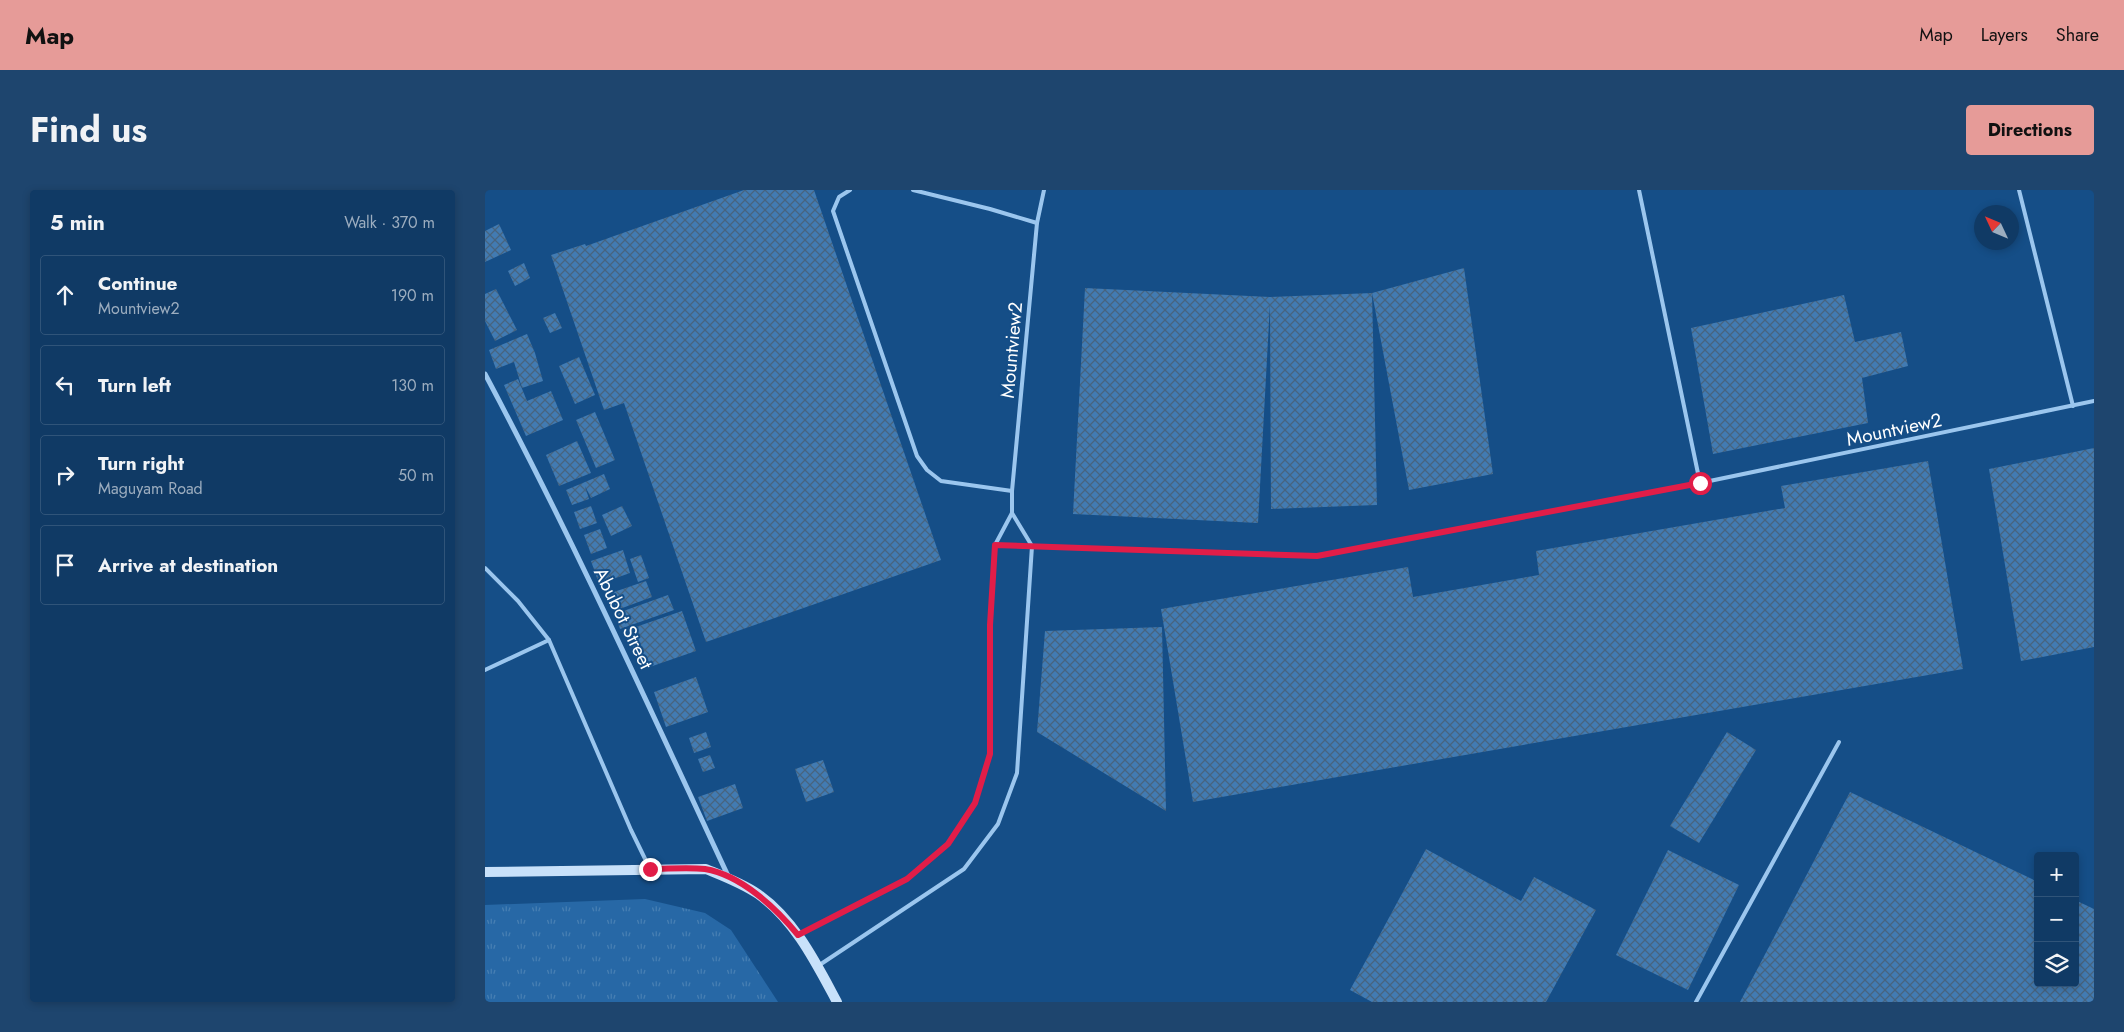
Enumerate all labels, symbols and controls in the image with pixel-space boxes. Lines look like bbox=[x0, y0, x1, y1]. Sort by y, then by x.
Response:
text: Map bbox=[25, 18, 74, 53]
text: Map bbox=[1919, 22, 1953, 48]
text: Layers bbox=[1981, 22, 2028, 48]
text: Share bbox=[2056, 22, 2099, 48]
text: Find us bbox=[30, 105, 147, 155]
button: Directions bbox=[1966, 105, 2094, 155]
north arrow bbox=[1974, 205, 2019, 250]
text: 5 min bbox=[50, 208, 105, 238]
text: Walk · 370 m bbox=[344, 211, 435, 234]
text: Continue bbox=[98, 270, 177, 297]
icon: ahead bbox=[51, 281, 79, 309]
text: 190 m bbox=[391, 284, 434, 307]
text: Mountview2 bbox=[98, 297, 180, 320]
street label: Mountview2 bbox=[994, 301, 1029, 399]
icon: left bbox=[51, 371, 79, 399]
text: Turn left bbox=[98, 372, 171, 399]
text: 130 m bbox=[391, 374, 434, 397]
street label: Mountview2 bbox=[1844, 406, 1944, 453]
text: Turn right bbox=[98, 450, 184, 477]
icon: right bbox=[51, 461, 79, 489]
text: 50 m bbox=[398, 464, 434, 487]
route start bbox=[1689, 472, 1712, 495]
text: Maguyam Road bbox=[98, 477, 203, 500]
icon: arrive bbox=[51, 551, 79, 579]
text: Arrive at destination bbox=[98, 552, 278, 579]
street label: Abubot Street bbox=[587, 563, 660, 674]
map controls bbox=[2034, 852, 2079, 987]
button: + bbox=[2034, 852, 2079, 897]
route end bbox=[639, 858, 662, 881]
button: − bbox=[2034, 897, 2079, 942]
button: layers bbox=[2034, 942, 2079, 987]

